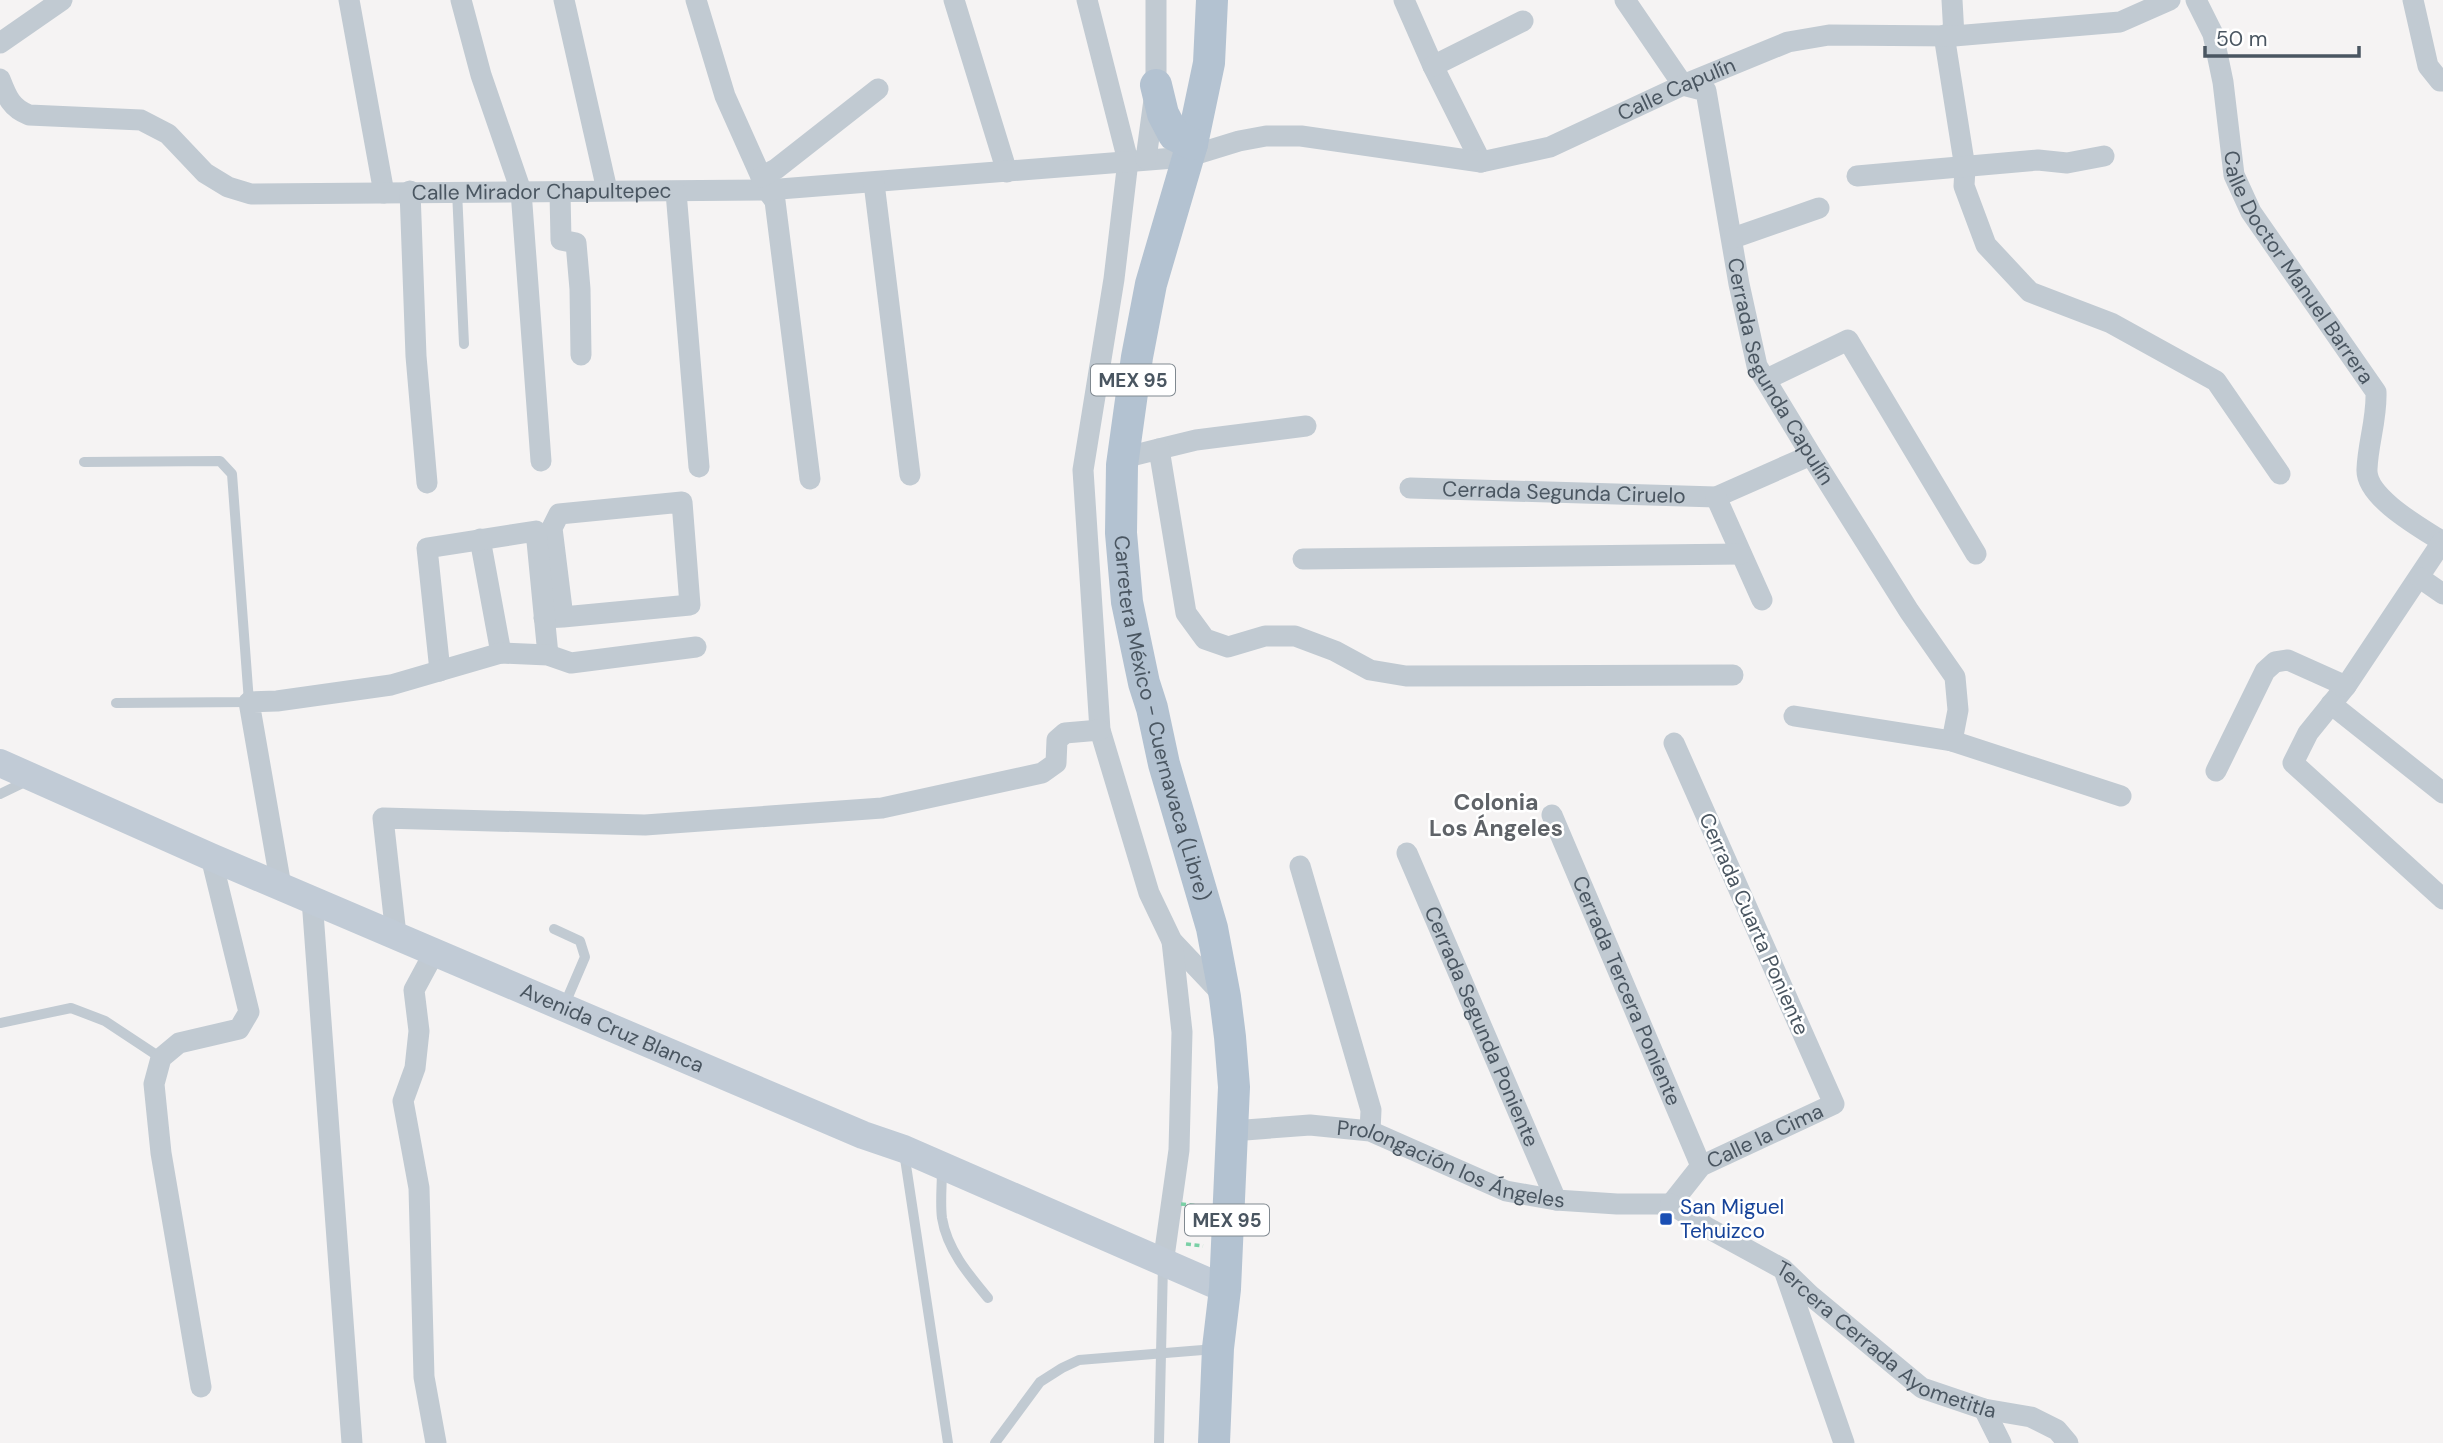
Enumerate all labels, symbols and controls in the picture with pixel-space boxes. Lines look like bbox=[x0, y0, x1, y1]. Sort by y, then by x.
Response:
scale bar bbox=[2205, 14, 2359, 58]
text: 50 m bbox=[2216, 25, 2267, 53]
street label: Calle Capulín bbox=[1613, 51, 1740, 128]
street label: Calle Doctor Manuel Barrera bbox=[2217, 149, 2380, 390]
street label: Calle Mirador Chapultepec bbox=[412, 177, 672, 207]
street label: Cerrada Segunda Capulín bbox=[1721, 256, 1841, 491]
road number: MEX 95 bbox=[1091, 364, 1175, 396]
street label: Cerrada Segunda Ciruelo bbox=[1442, 475, 1686, 510]
street label: Carretera México - Cuernavaca (Libre) bbox=[1107, 534, 1217, 904]
district label: Colonia Los Ángeles bbox=[1429, 787, 1563, 843]
street label: Cerrada Cuarta Poniente bbox=[1692, 808, 1816, 1040]
street label: Cerrada Tercera Poniente bbox=[1565, 872, 1688, 1110]
street label: Cerrada Segunda Poniente bbox=[1418, 902, 1546, 1151]
street label: Avenida Cruz Blanca bbox=[516, 976, 708, 1080]
street label: Calle la Cima bbox=[1702, 1097, 1828, 1175]
street label: Prolongación los Ángeles bbox=[1336, 1114, 1566, 1215]
place label: San Miguel Tehuizco bbox=[1680, 1193, 1784, 1245]
road number: MEX 95 bbox=[1185, 1204, 1269, 1236]
marker: San Miguel Tehuizco bbox=[1658, 1211, 1674, 1227]
street label: Tercera Cerrada Ayometitla bbox=[1771, 1254, 1998, 1425]

